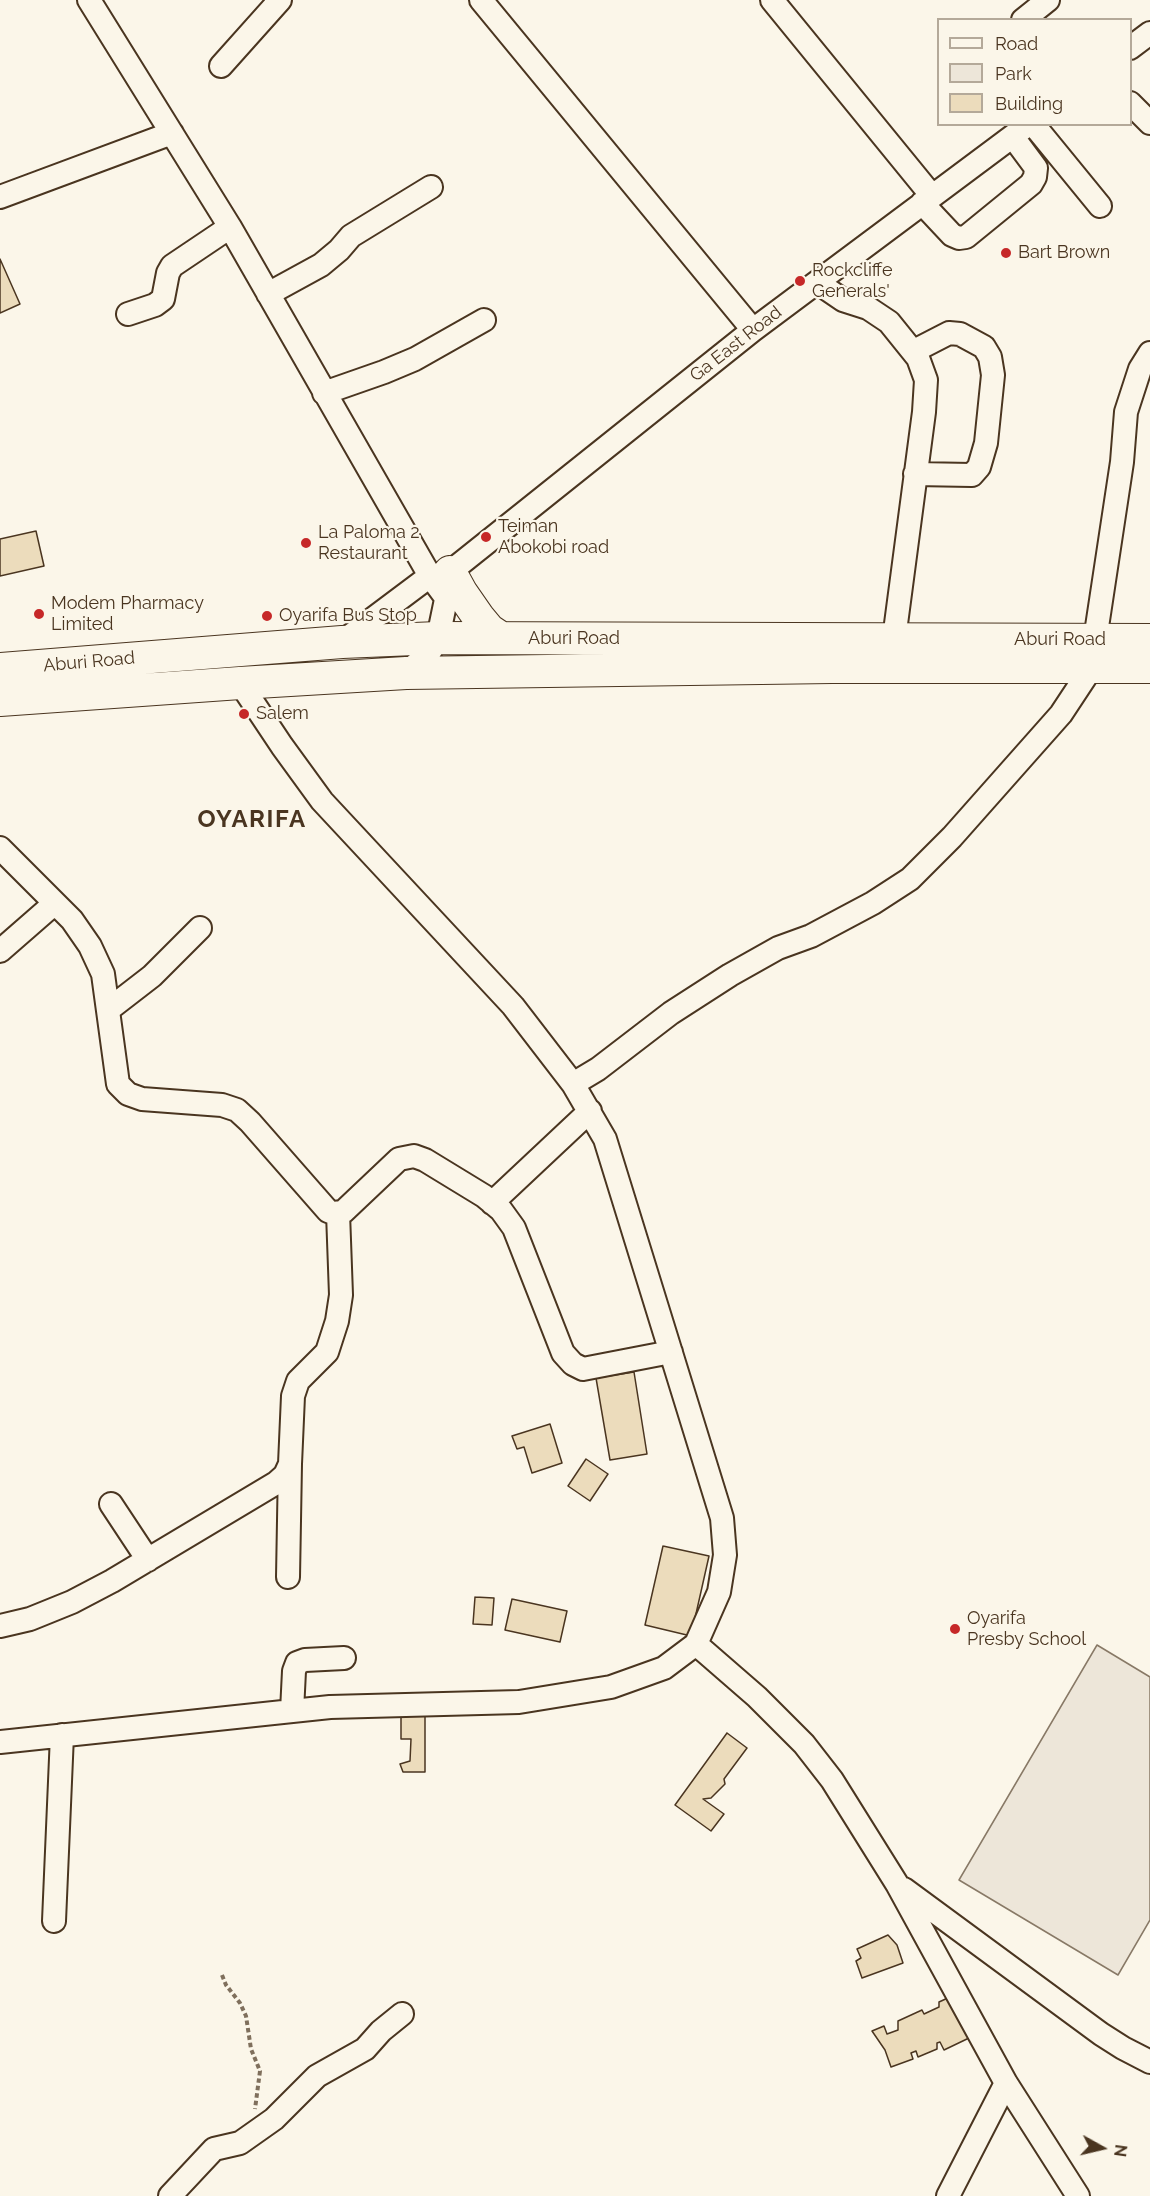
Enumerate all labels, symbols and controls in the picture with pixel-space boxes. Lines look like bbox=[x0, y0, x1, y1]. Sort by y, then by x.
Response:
legend bbox=[937, 18, 1132, 126]
text: Road bbox=[995, 33, 1038, 54]
text: Park bbox=[995, 63, 1032, 84]
text: Building bbox=[995, 93, 1063, 114]
place label: Bart Brown bbox=[1018, 242, 1110, 264]
marker: Bart Brown bbox=[999, 246, 1013, 260]
place label: Rockcliffe Generals' bbox=[812, 260, 893, 302]
marker: Rockcliffe Generals' bbox=[793, 274, 807, 288]
street label: Ga East Road bbox=[686, 301, 786, 387]
place label: Teiman Abokobi road bbox=[498, 516, 609, 558]
place label: La Paloma 2 Restaurant bbox=[318, 522, 420, 564]
marker: Teiman Abokobi road bbox=[479, 530, 493, 544]
marker: La Paloma 2 Restaurant bbox=[299, 536, 313, 550]
place label: Modem Pharmacy Limited bbox=[51, 593, 204, 636]
place label: Oyarifa Bus Stop bbox=[279, 605, 417, 627]
marker: Modem Pharmacy Limited bbox=[32, 607, 46, 621]
marker: Oyarifa Bus Stop bbox=[260, 609, 274, 623]
street label: Aburi Road bbox=[528, 628, 620, 650]
street label: Aburi Road bbox=[1014, 629, 1106, 651]
street label: Aburi Road bbox=[42, 647, 136, 677]
place label: Salem bbox=[256, 703, 309, 725]
marker: Salem bbox=[237, 707, 251, 721]
district label: OYARIFA bbox=[197, 806, 307, 834]
place label: Oyarifa Presby School bbox=[967, 1608, 1086, 1650]
marker: Oyarifa Presby School bbox=[948, 1622, 962, 1636]
north arrow bbox=[1072, 2118, 1132, 2178]
text: N bbox=[1110, 2143, 1131, 2158]

